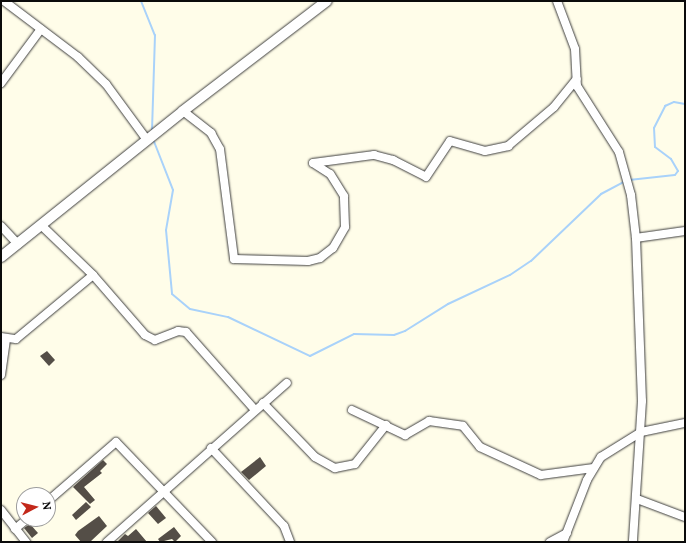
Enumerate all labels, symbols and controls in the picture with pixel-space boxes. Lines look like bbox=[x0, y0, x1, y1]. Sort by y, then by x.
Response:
north arrow bbox=[16, 487, 56, 527]
text: N bbox=[39, 501, 54, 511]

